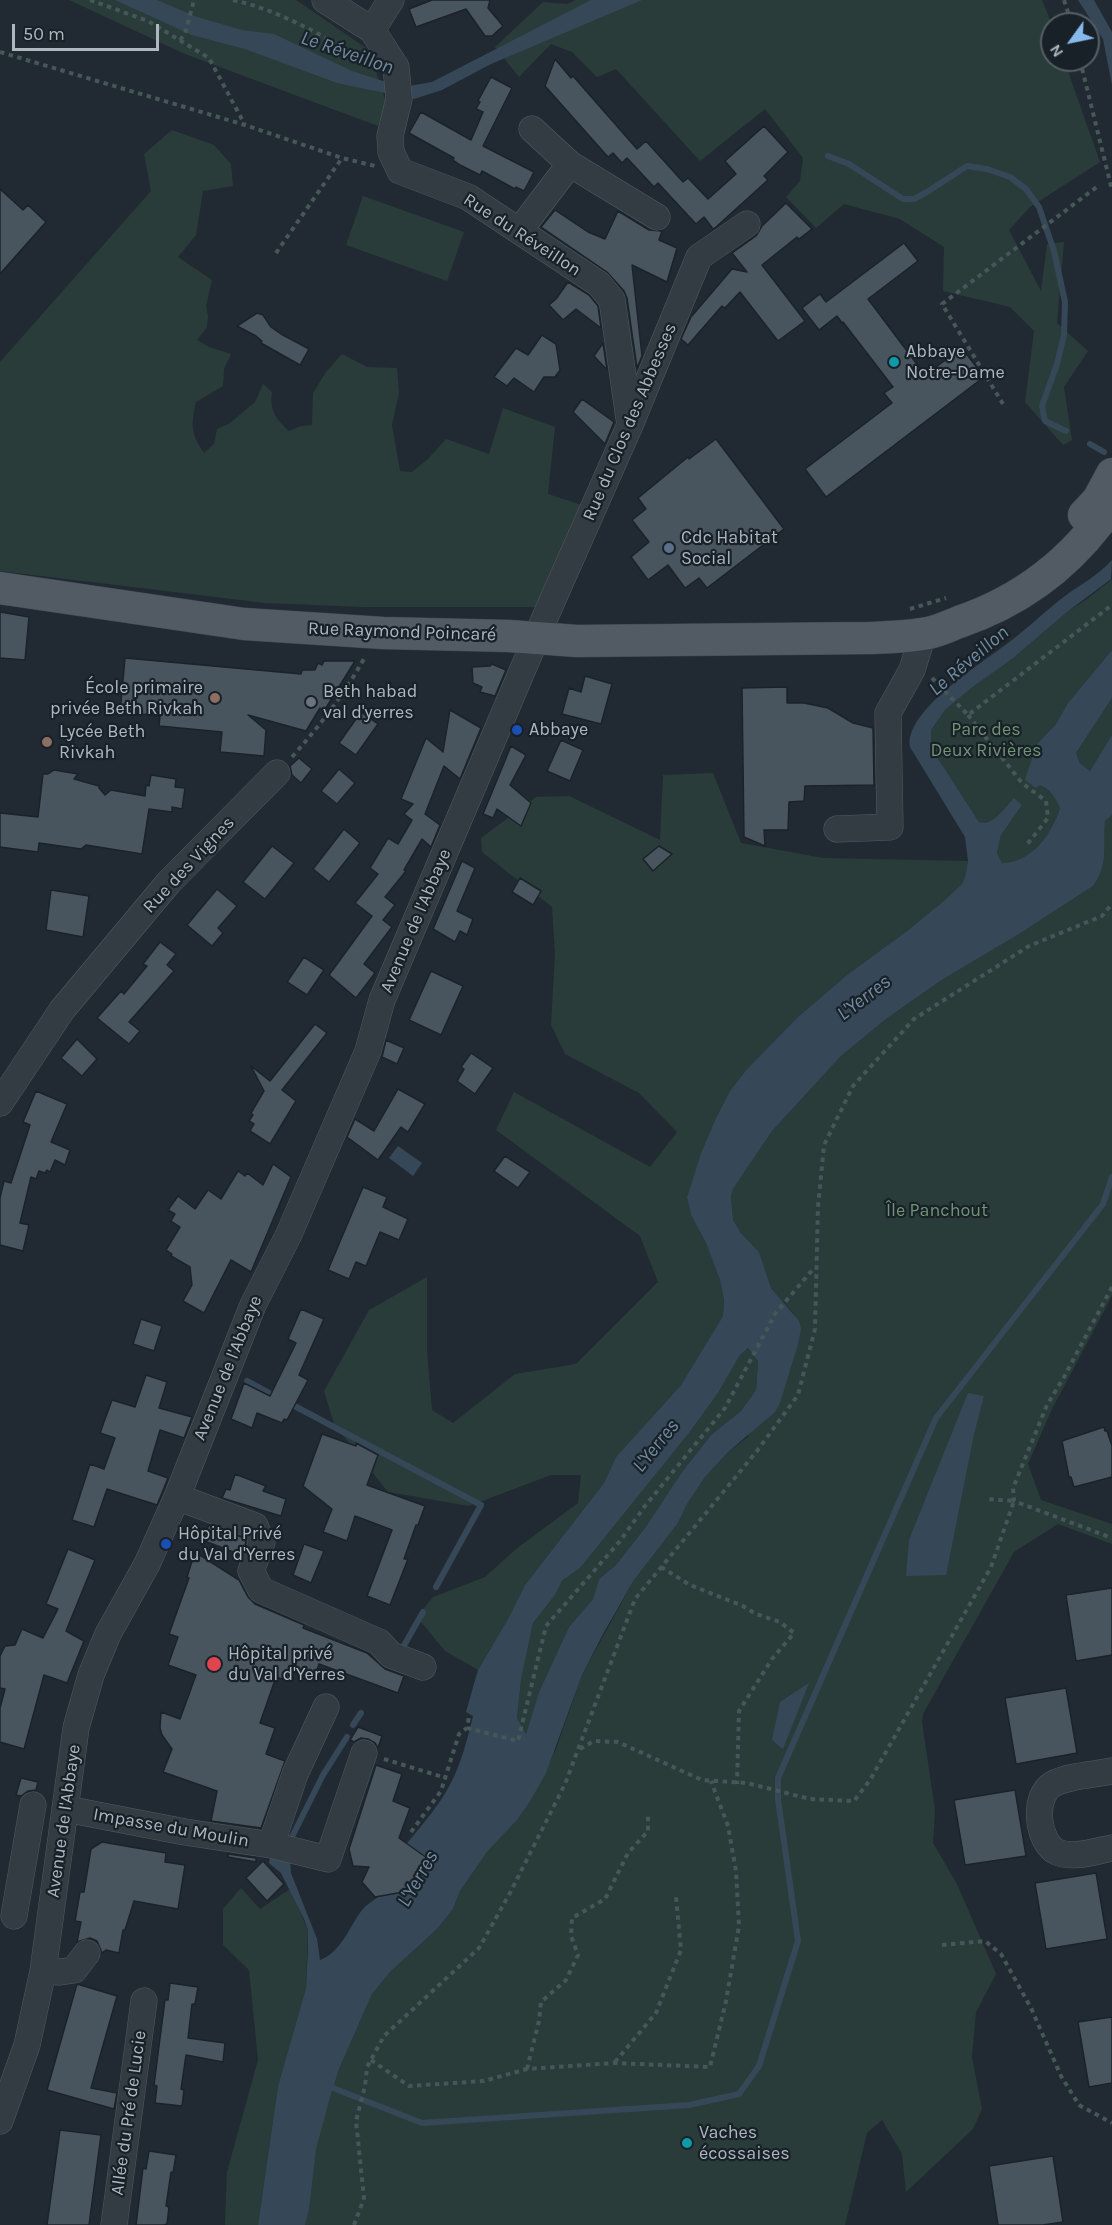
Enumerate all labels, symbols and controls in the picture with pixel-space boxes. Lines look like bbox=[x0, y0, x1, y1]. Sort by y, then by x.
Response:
scale bar bbox=[15, 12, 162, 50]
north arrow bbox=[1040, 12, 1100, 72]
text: 50 m bbox=[23, 23, 65, 45]
water label: Le Réveillon bbox=[297, 26, 397, 80]
text: N bbox=[1045, 41, 1067, 61]
street label: Rue du Réveillon bbox=[459, 189, 585, 281]
street label: Rue du Clos des Abbesses bbox=[578, 320, 682, 524]
place label: Abbaye Notre-Dame bbox=[906, 341, 1005, 384]
marker: Abbaye Notre-Dame bbox=[887, 355, 901, 369]
place label: Cdc Habitat Social bbox=[681, 527, 778, 570]
marker: Cdc Habitat Social bbox=[662, 541, 676, 555]
street label: Rue Raymond Poincaré bbox=[308, 618, 496, 646]
water label: Le Réveillon bbox=[924, 621, 1014, 701]
place label: École primaire privée Beth Rivkah bbox=[50, 677, 203, 720]
place label: Beth habad val d'yerres bbox=[323, 681, 417, 724]
marker: École primaire privée Beth Rivkah bbox=[208, 691, 222, 705]
marker: Beth habad val d'yerres bbox=[304, 695, 318, 709]
place label: Abbaye bbox=[529, 719, 588, 741]
park label: Parc des Deux Rivières bbox=[931, 719, 1041, 762]
place label: Lycée Beth Rivkah bbox=[59, 721, 145, 764]
marker: Abbaye bbox=[510, 723, 524, 737]
marker: Lycée Beth Rivkah bbox=[40, 735, 54, 749]
street label: Rue des Vignes bbox=[139, 812, 239, 918]
street label: Avenue de l'Abbaye bbox=[376, 846, 456, 996]
water label: L'Yerres bbox=[832, 970, 896, 1026]
park label: Île Panchout bbox=[886, 1200, 988, 1222]
street label: Avenue de l'Abbaye bbox=[189, 1292, 267, 1444]
water label: L'Yerres bbox=[627, 1415, 685, 1477]
place label: Hôpital Privé du Val d'Yerres bbox=[178, 1523, 295, 1565]
marker: Hôpital Privé du Val d'Yerres bbox=[159, 1537, 173, 1551]
place label: Hôpital privé du Val d'Yerres bbox=[228, 1643, 345, 1686]
marker: Hôpital privé du Val d'Yerres bbox=[205, 1655, 223, 1673]
street label: Avenue de l'Abbaye bbox=[43, 1743, 85, 1899]
street label: Impasse du Moulin bbox=[91, 1804, 251, 1852]
water label: L'Yerres bbox=[392, 1846, 444, 1912]
street label: Allée du Pré de Lucie bbox=[107, 2029, 151, 2197]
place label: Vaches écossaises bbox=[699, 2122, 790, 2164]
marker: Vaches écossaises bbox=[680, 2136, 694, 2150]

